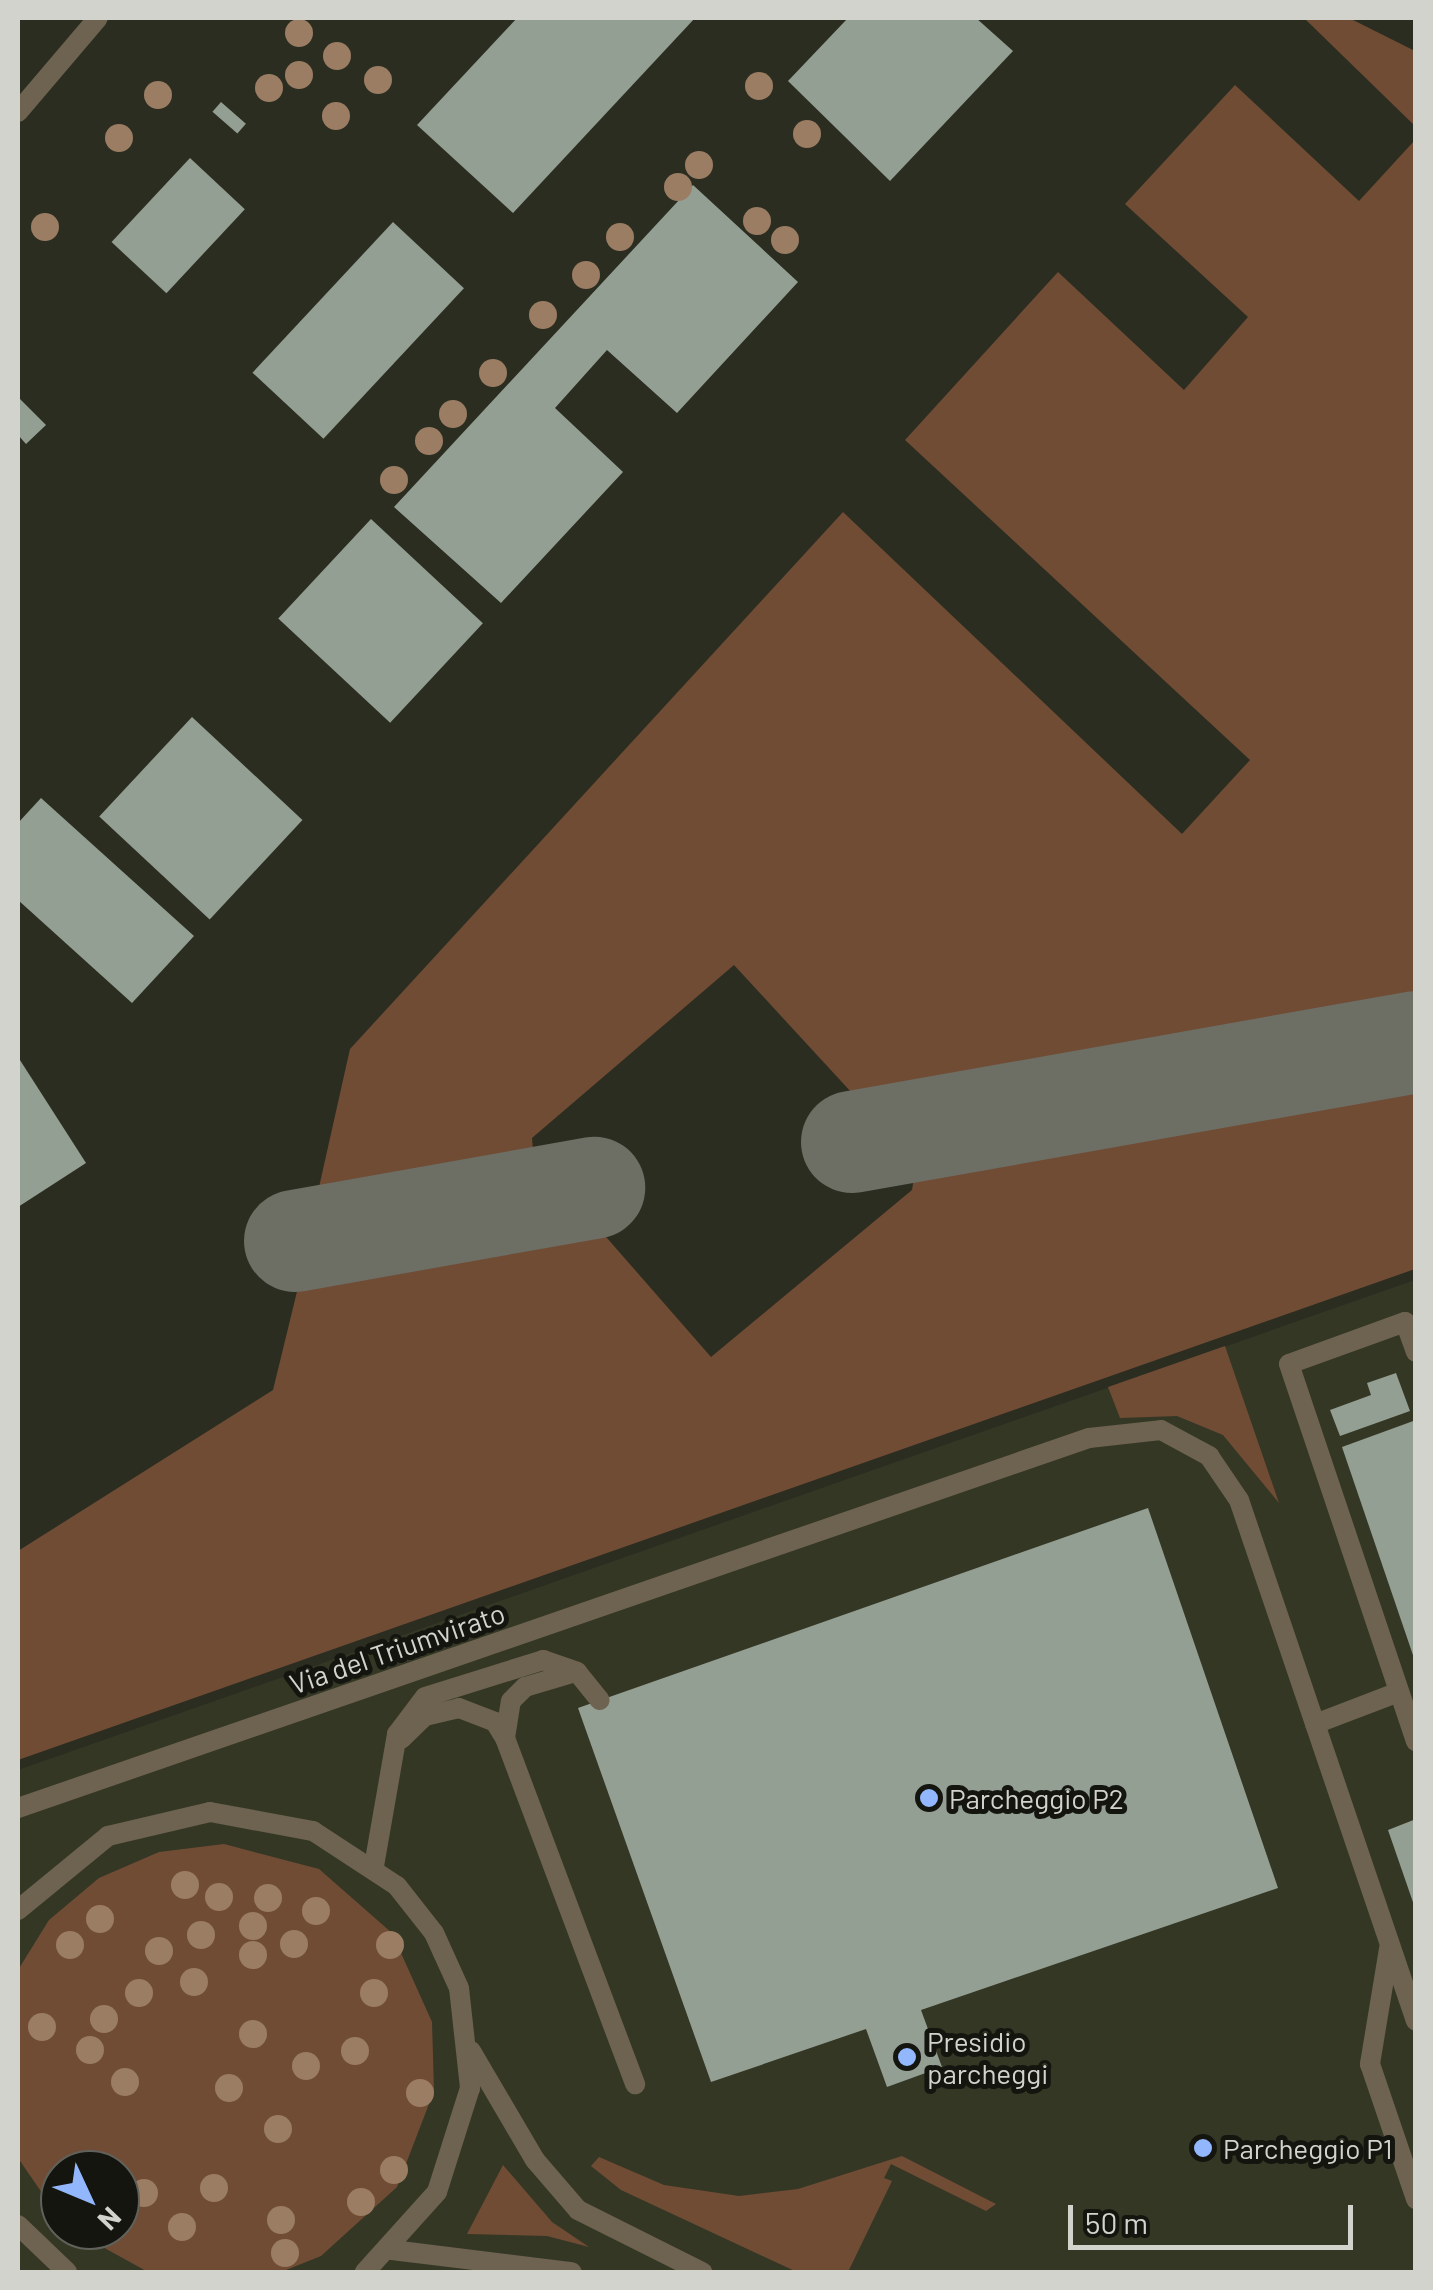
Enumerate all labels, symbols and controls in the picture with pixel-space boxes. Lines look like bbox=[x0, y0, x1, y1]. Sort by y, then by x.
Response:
street label: Via del Triumvirato bbox=[285, 1595, 509, 1701]
place label: Parcheggio P2 bbox=[949, 1781, 1124, 1815]
marker: Parcheggio P2 bbox=[918, 1787, 940, 1809]
place label: Presidio parcheggi bbox=[927, 2024, 1048, 2090]
marker: Presidio parcheggi bbox=[896, 2046, 918, 2068]
place label: Parcheggio P1 bbox=[1223, 2131, 1393, 2165]
marker: Parcheggio P1 bbox=[1192, 2137, 1214, 2159]
north arrow bbox=[40, 2150, 140, 2250]
scale bar bbox=[1073, 2185, 1358, 2247]
text: N bbox=[91, 2201, 129, 2238]
text: 50 m bbox=[1085, 2204, 1148, 2240]

